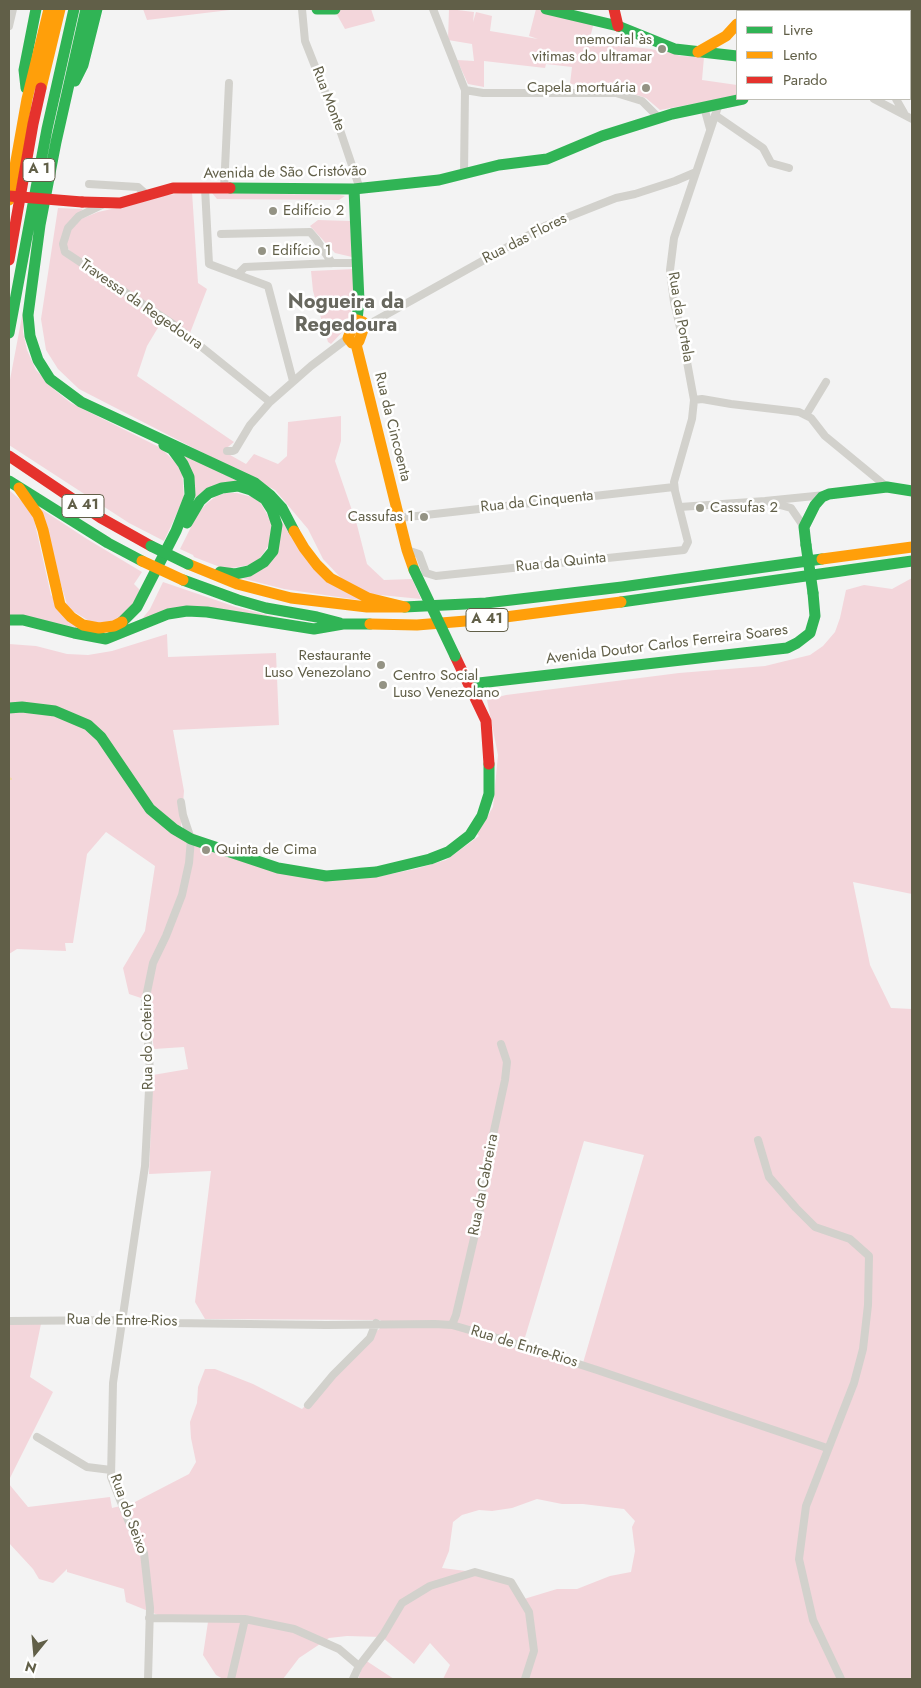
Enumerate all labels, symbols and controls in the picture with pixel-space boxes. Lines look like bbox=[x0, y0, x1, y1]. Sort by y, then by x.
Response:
legend bbox=[736, 10, 911, 100]
text: Livre bbox=[783, 19, 813, 41]
place label: memorial às vitimas do ultramar bbox=[532, 31, 652, 66]
marker: memorial às vitimas do ultramar bbox=[656, 43, 668, 55]
text: Lento bbox=[783, 44, 817, 66]
street label: Rua Monte bbox=[307, 64, 349, 134]
text: Parado bbox=[783, 69, 827, 91]
place label: Capela mortuária bbox=[527, 79, 636, 97]
marker: Capela mortuária bbox=[640, 82, 652, 94]
road number: A 1 bbox=[23, 158, 55, 182]
street label: Avenida de São Cristóvão bbox=[203, 163, 367, 183]
place label: Edifício 2 bbox=[283, 202, 344, 220]
marker: Edifício 2 bbox=[267, 205, 279, 217]
street label: Rua das Flores bbox=[480, 210, 570, 268]
place label: Edifício 1 bbox=[272, 242, 331, 260]
marker: Edifício 1 bbox=[256, 245, 268, 257]
street label: Travessa da Regedoura bbox=[76, 256, 206, 354]
street label: Rua da Portela bbox=[663, 270, 697, 364]
district label: Nogueira da Regedoura bbox=[288, 291, 404, 338]
street label: Rua da Cincoenta bbox=[370, 370, 414, 484]
street label: Rua da Cinquenta bbox=[480, 487, 594, 517]
road number: A 41 bbox=[62, 494, 104, 518]
place label: Cassufas 2 bbox=[710, 499, 778, 517]
marker: Cassufas 2 bbox=[694, 502, 706, 514]
place label: Cassufas 1 bbox=[348, 508, 414, 526]
marker: Cassufas 1 bbox=[418, 511, 430, 523]
street label: Rua da Quinta bbox=[515, 549, 607, 577]
road number: A 41 bbox=[466, 608, 508, 632]
street label: Avenida Doutor Carlos Ferreira Soares bbox=[545, 621, 789, 669]
place label: Restaurante Luso Venezolano bbox=[265, 647, 371, 682]
marker: Restaurante Luso Venezolano bbox=[375, 659, 387, 671]
place label: Centro Social Luso Venezolano bbox=[393, 667, 499, 702]
marker: Centro Social Luso Venezolano bbox=[377, 679, 389, 691]
place label: Quinta de Cima bbox=[216, 841, 317, 859]
marker: Quinta de Cima bbox=[200, 844, 212, 856]
street label: Rua do Coteiro bbox=[138, 994, 158, 1090]
street label: Rua da Cabreira bbox=[465, 1133, 503, 1237]
street label: Rua de Entre-Rios bbox=[66, 1311, 178, 1331]
street label: Rua de Entre-Rios bbox=[468, 1322, 580, 1372]
street label: Rua do Seixo bbox=[105, 1472, 151, 1556]
north arrow bbox=[10, 1628, 60, 1678]
text: N bbox=[22, 1656, 39, 1679]

